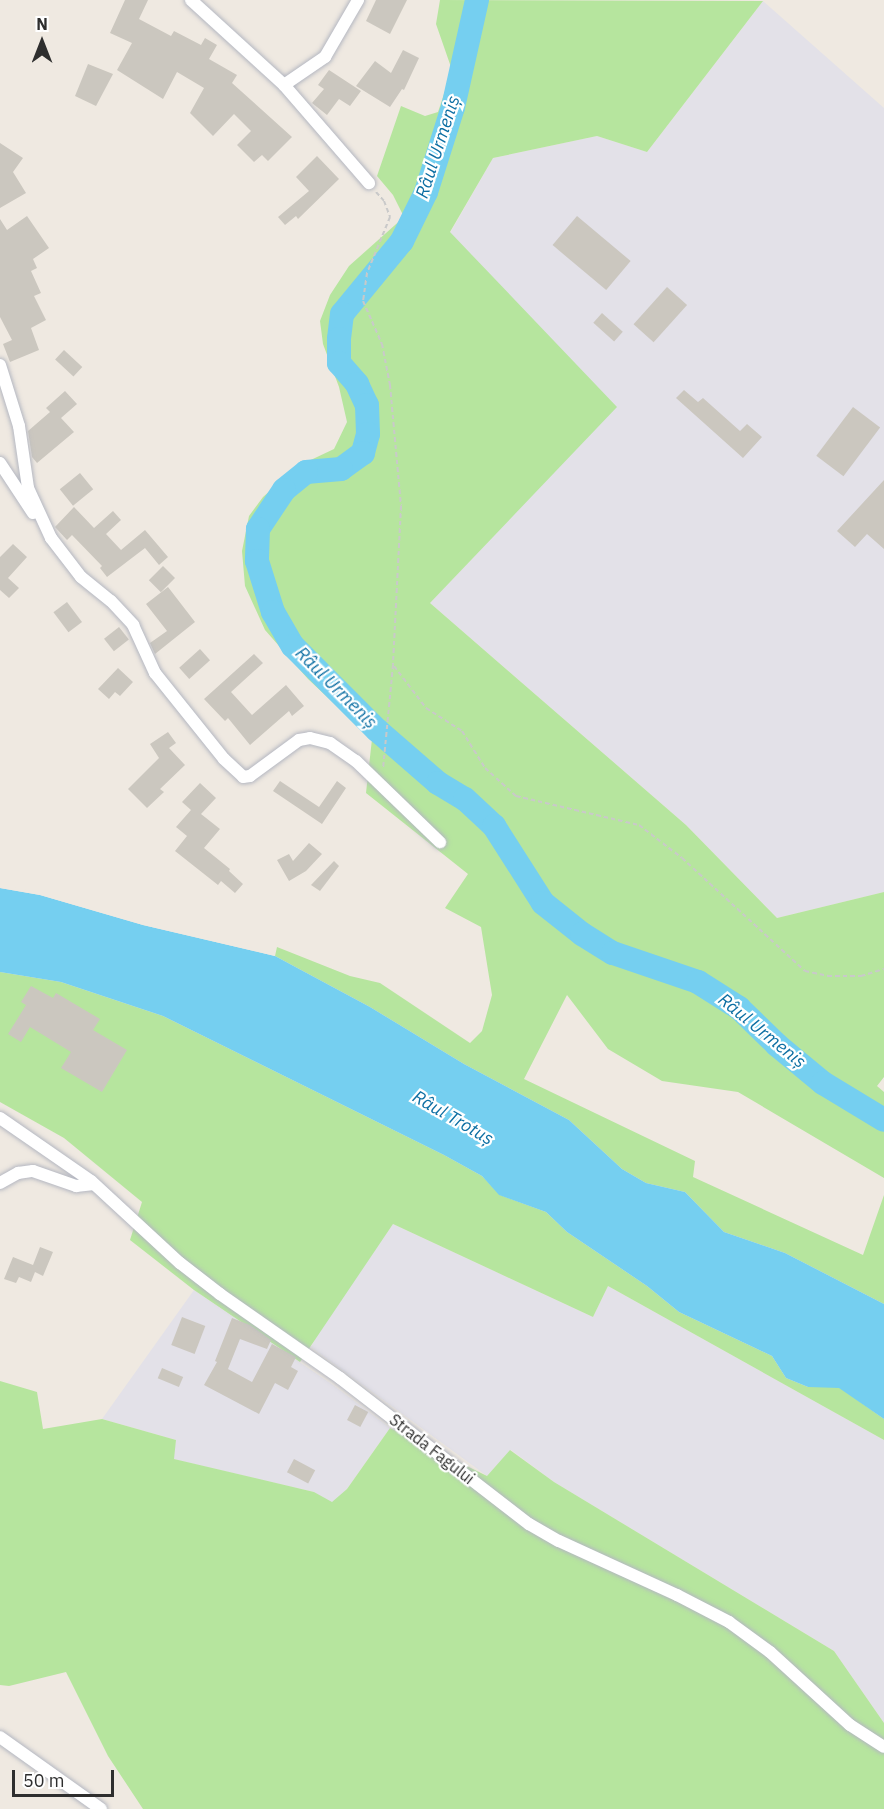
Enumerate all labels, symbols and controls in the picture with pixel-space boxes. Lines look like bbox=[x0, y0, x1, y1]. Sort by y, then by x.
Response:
north arrow bbox=[12, 12, 72, 72]
text: N bbox=[36, 14, 48, 34]
water label: Râul Urmeniș bbox=[411, 93, 465, 201]
water label: Râul Urmeniș bbox=[291, 643, 381, 733]
water label: Râul Urmeniș bbox=[714, 989, 810, 1073]
water label: Râul Trotuș bbox=[409, 1086, 497, 1150]
street label: Strada Fagului bbox=[386, 1410, 478, 1488]
scale bar bbox=[15, 1758, 117, 1796]
text: 50 m bbox=[23, 1769, 65, 1792]

